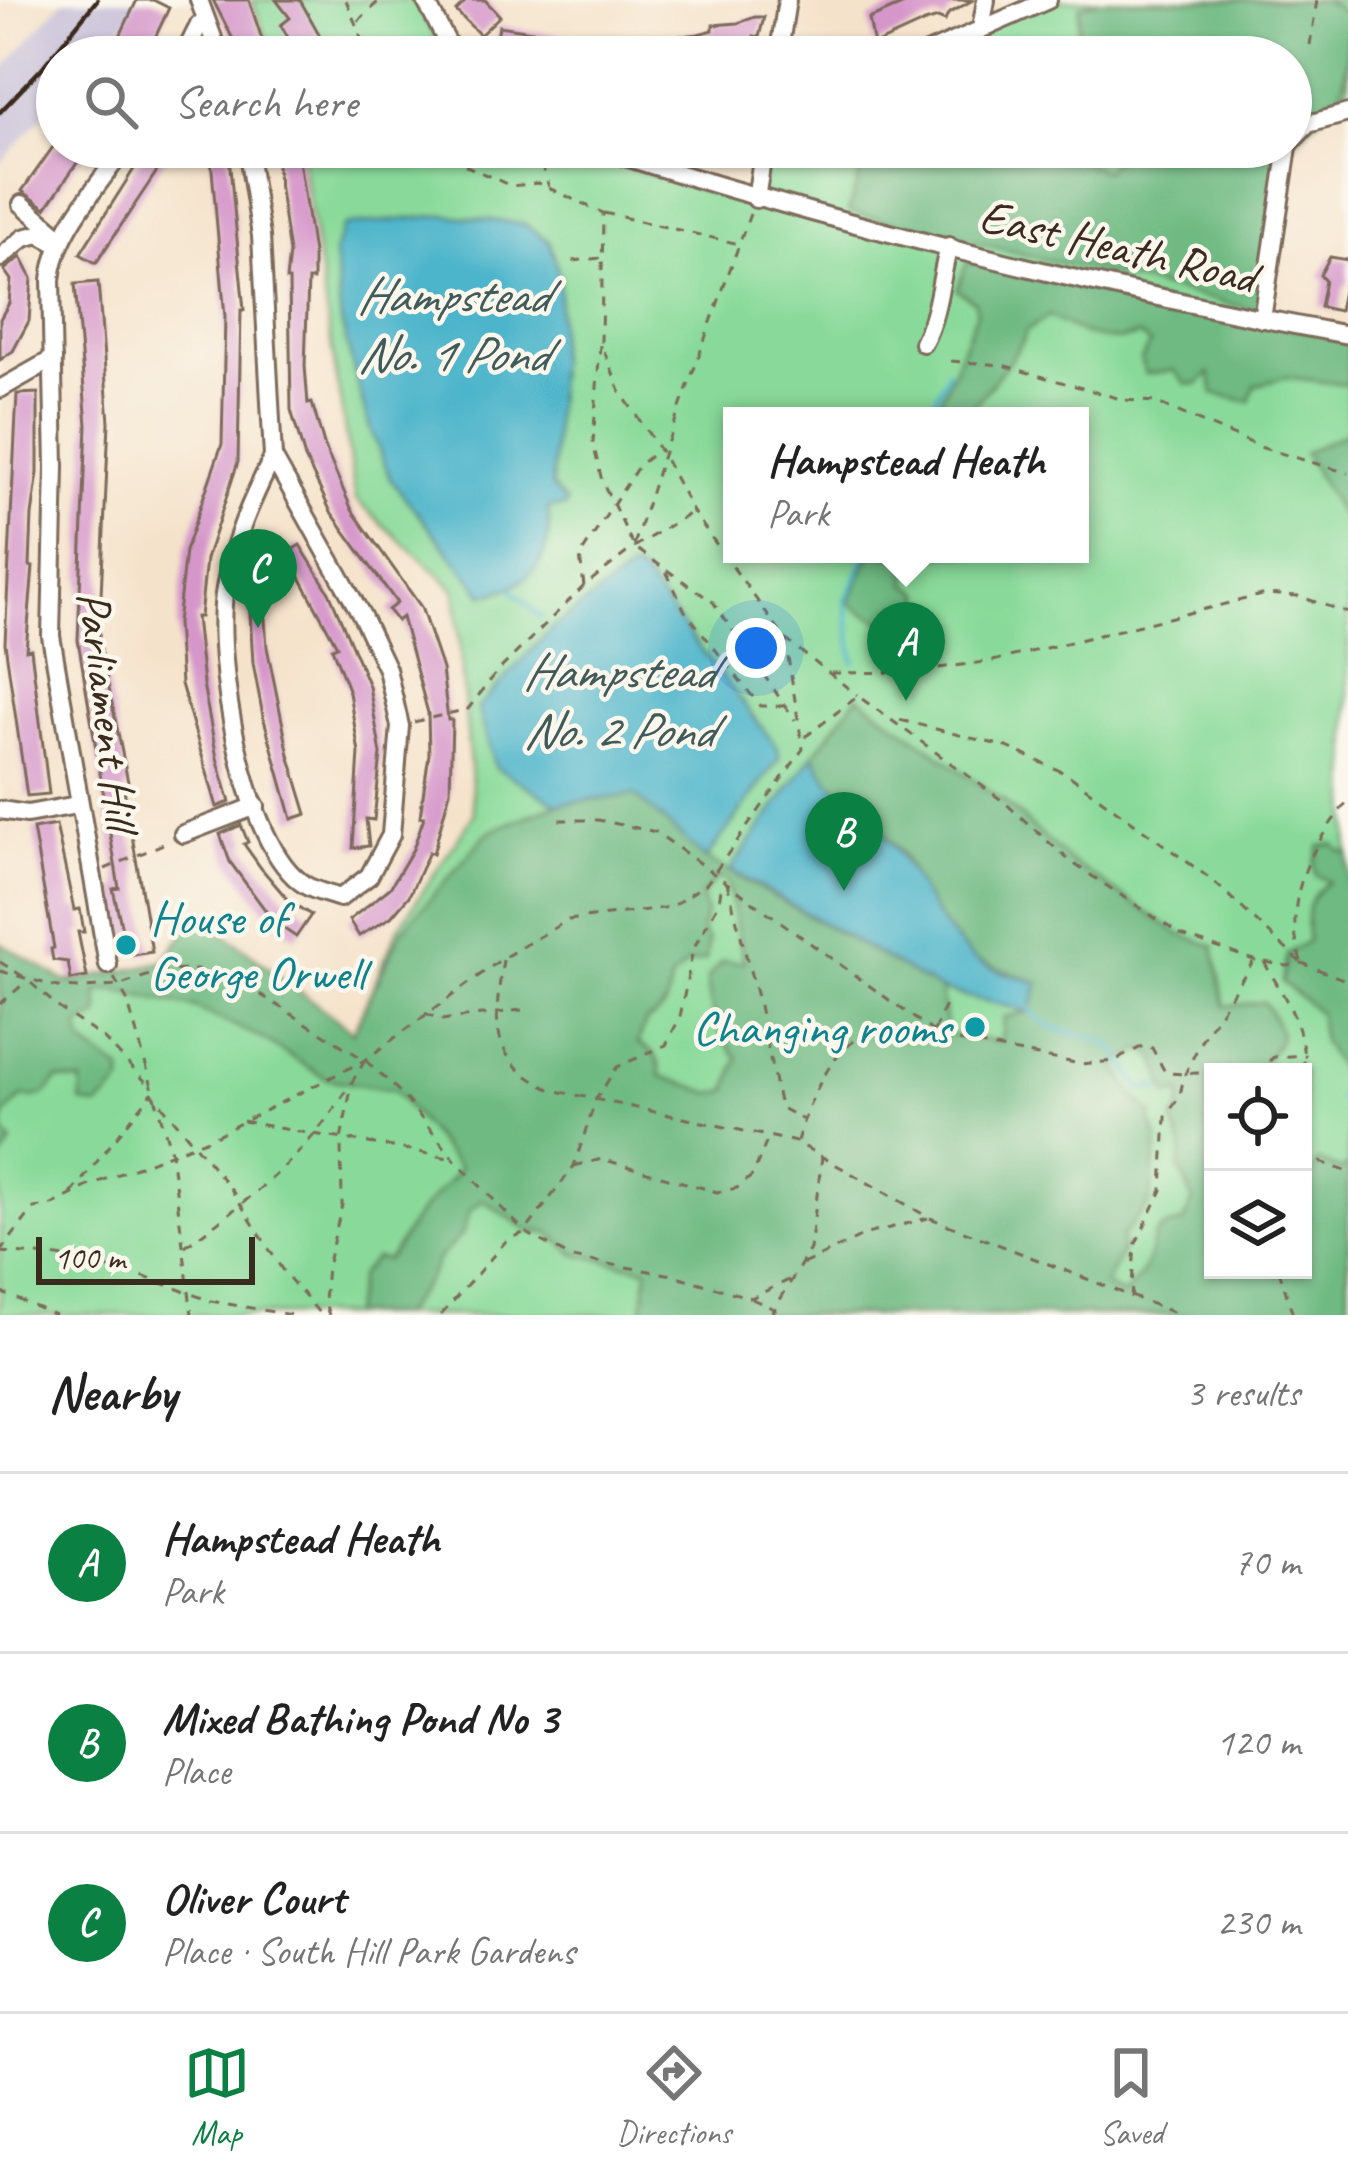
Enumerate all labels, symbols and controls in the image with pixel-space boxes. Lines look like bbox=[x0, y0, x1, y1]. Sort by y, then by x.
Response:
search box bbox=[36, 36, 1312, 168]
icon: search bbox=[78, 69, 144, 135]
text: Search here bbox=[174, 74, 357, 131]
street label: East Heath Road bbox=[974, 185, 1269, 308]
water label: Hampstead No. 1 Pond bbox=[357, 263, 562, 386]
popup bbox=[723, 407, 1089, 563]
text: Hampstead Heath bbox=[767, 432, 1045, 489]
text: Park bbox=[767, 489, 829, 538]
pin: C bbox=[219, 529, 297, 628]
street label: Parliament Hill bbox=[64, 588, 153, 840]
pin: A bbox=[867, 602, 945, 701]
your location bbox=[726, 618, 786, 678]
water label: Hampstead No. 2 Pond bbox=[523, 639, 728, 762]
pin: B bbox=[805, 792, 883, 891]
place label: House of George Orwell bbox=[150, 888, 373, 1003]
marker: House of George Orwell bbox=[113, 932, 139, 958]
place label: Changing rooms bbox=[693, 998, 955, 1058]
marker: Changing rooms bbox=[962, 1014, 988, 1040]
map controls bbox=[1204, 1063, 1312, 1279]
button: locate bbox=[1204, 1063, 1312, 1171]
button: layers bbox=[1204, 1171, 1312, 1279]
scale bar bbox=[36, 1231, 255, 1284]
text: 100 m bbox=[54, 1237, 125, 1279]
text: Nearby bbox=[48, 1361, 176, 1425]
text: 3 results bbox=[1186, 1369, 1300, 1418]
text: Hampstead Heath bbox=[162, 1510, 440, 1567]
text: A bbox=[77, 1538, 97, 1587]
text: 70 m bbox=[1234, 1538, 1300, 1587]
text: Park bbox=[162, 1567, 224, 1616]
text: Mixed Bathing Pond No 3 bbox=[162, 1690, 558, 1747]
text: B bbox=[77, 1718, 97, 1767]
text: 120 m bbox=[1216, 1718, 1300, 1767]
text: Place bbox=[162, 1747, 230, 1796]
text: Oliver Court bbox=[162, 1870, 345, 1927]
text: C bbox=[78, 1898, 96, 1947]
text: 230 m bbox=[1216, 1898, 1300, 1947]
text: Place · South Hill Park Gardens bbox=[162, 1927, 575, 1976]
tab: Map bbox=[184, 2040, 250, 2154]
tab: Directions bbox=[617, 2040, 731, 2154]
tab: Saved bbox=[1098, 2040, 1164, 2154]

